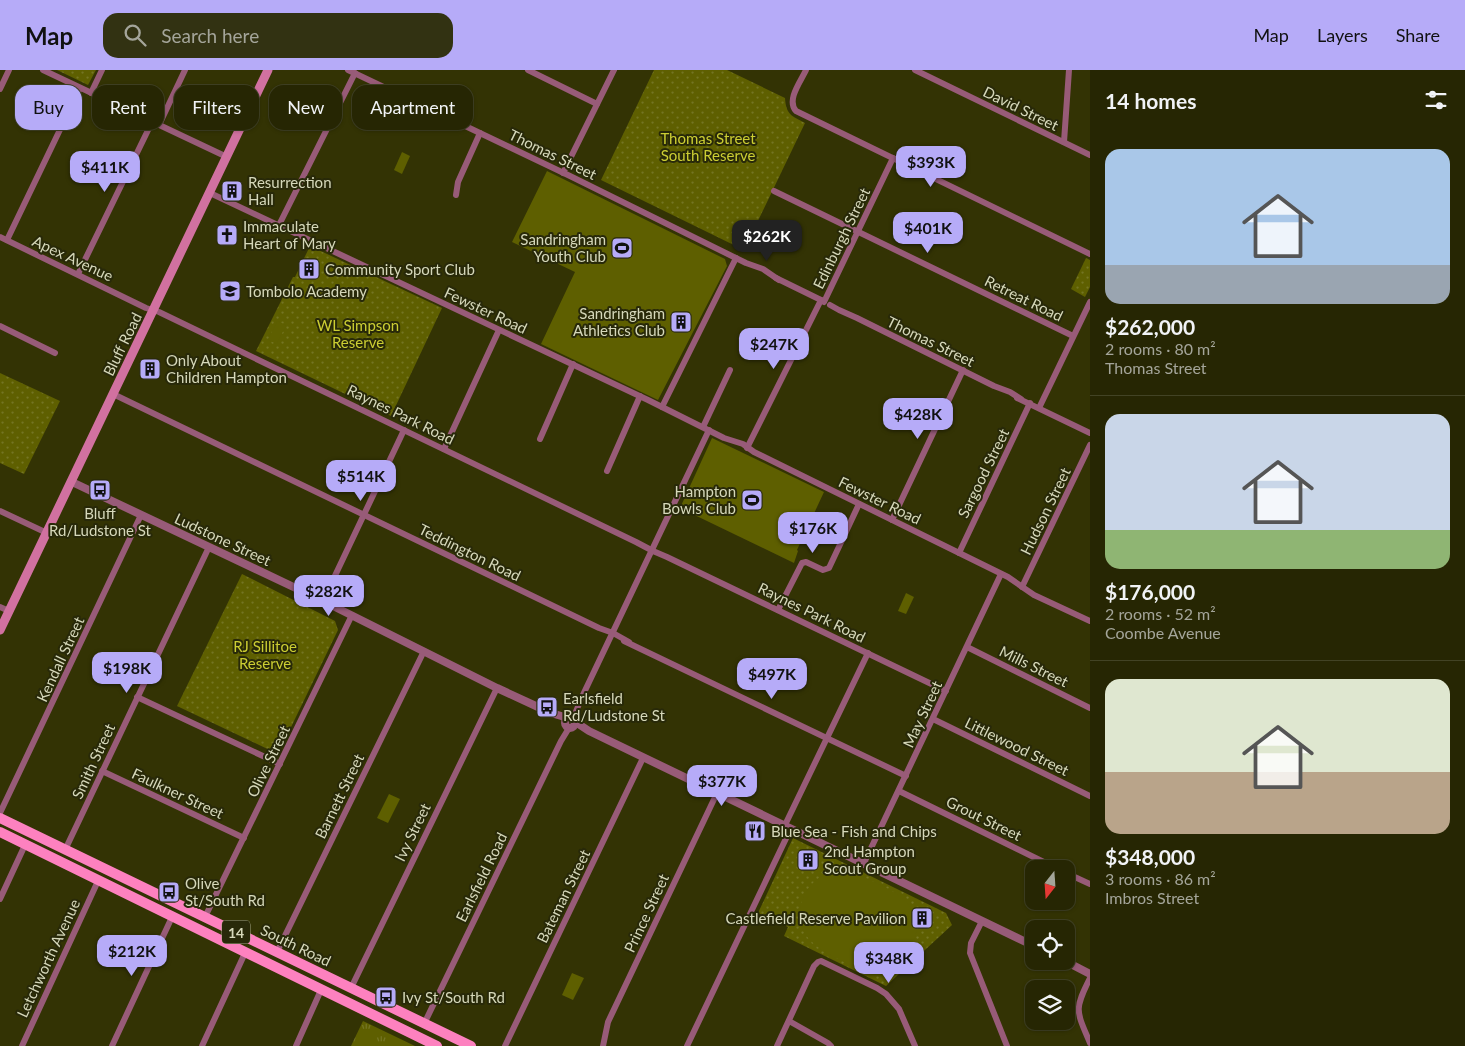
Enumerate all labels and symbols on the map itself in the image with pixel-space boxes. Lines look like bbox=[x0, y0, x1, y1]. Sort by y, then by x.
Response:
street label: David Street bbox=[980, 82, 1062, 134]
street label: Thomas Street bbox=[506, 125, 600, 183]
park label: Thomas Street South Reserve bbox=[660, 129, 756, 164]
pin: $393K bbox=[896, 146, 966, 188]
pin: $411K bbox=[70, 150, 140, 193]
place label: Resurrection Hall bbox=[248, 173, 332, 208]
building icon: Resurrection Hall bbox=[220, 179, 244, 203]
street label: Edinburgh Street bbox=[809, 184, 874, 292]
pin: $401K bbox=[893, 212, 963, 254]
place label: Immaculate Heart of Mary bbox=[243, 217, 336, 252]
pin: $262K bbox=[732, 220, 802, 262]
church icon: Immaculate Heart of Mary bbox=[215, 223, 239, 247]
place label: Sandringham Youth Club bbox=[520, 230, 606, 265]
street label: Apex Avenue bbox=[30, 231, 116, 285]
sports icon: Sandringham Youth Club bbox=[610, 236, 634, 260]
building icon: Community Sport Club bbox=[297, 257, 321, 281]
place label: Community Sport Club bbox=[325, 260, 475, 278]
street label: Retreat Road bbox=[982, 271, 1066, 325]
school or university icon: Tombolo Academy bbox=[218, 279, 242, 303]
place label: Tombolo Academy bbox=[246, 282, 367, 300]
street label: Fewster Road bbox=[442, 283, 530, 337]
place label: Sandringham Athletics Club bbox=[573, 304, 665, 339]
street label: Bluff Road bbox=[99, 309, 145, 379]
building icon: Sandringham Athletics Club bbox=[669, 310, 693, 334]
street label: Thomas Street bbox=[884, 312, 978, 370]
park label: WL Simpson Reserve bbox=[317, 316, 399, 351]
pin: $247K bbox=[739, 328, 809, 370]
place label: Only About Children Hampton bbox=[166, 351, 287, 386]
building icon: Only About Children Hampton bbox=[138, 357, 162, 381]
street label: Raynes Park Road bbox=[344, 380, 458, 448]
pin: $428K bbox=[883, 398, 953, 440]
street label: Sargood Street bbox=[954, 425, 1013, 521]
pin: $514K bbox=[326, 460, 396, 502]
street label: Hudson Street bbox=[1016, 464, 1074, 558]
street label: Fewster Road bbox=[836, 472, 924, 528]
bus stop icon: Bluff Rd/Ludstone St bbox=[88, 478, 112, 502]
place label: Hampton Bowls Club bbox=[662, 482, 736, 517]
sports icon: Hampton Bowls Club bbox=[740, 488, 764, 512]
place label: Bluff Rd/Ludstone St bbox=[49, 504, 152, 539]
street label: Ludstone Street bbox=[172, 509, 274, 569]
pin: $176K bbox=[778, 512, 848, 554]
street label: Teddington Road bbox=[416, 520, 524, 584]
pin: $282K bbox=[294, 574, 364, 617]
street label: Raynes Park Road bbox=[755, 578, 869, 646]
street label: Kendall Street bbox=[32, 613, 88, 704]
park label: RJ Sillitoe Reserve bbox=[233, 637, 297, 672]
street label: Mills Street bbox=[997, 642, 1072, 691]
pin: $198K bbox=[92, 652, 162, 694]
pin: $497K bbox=[737, 658, 807, 700]
street label: May Street bbox=[899, 677, 946, 750]
place label: Earlsfield Rd/Ludstone St bbox=[563, 689, 665, 724]
bus stop icon: Earlsfield Rd/Ludstone St bbox=[535, 695, 559, 719]
street label: Littlewood Street bbox=[962, 713, 1072, 779]
street label: Smith Street bbox=[68, 720, 119, 802]
street label: Olive Street bbox=[243, 722, 293, 800]
street label: Barnett Street bbox=[311, 750, 368, 841]
street label: Faulkner Street bbox=[129, 764, 227, 822]
pin: $377K bbox=[687, 764, 757, 807]
street label: Grout Street bbox=[943, 792, 1025, 844]
street label: Ivy Street bbox=[390, 799, 434, 864]
restaurant icon: Blue Sea - Fish and Chips bbox=[743, 819, 767, 843]
place label: Blue Sea - Fish and Chips bbox=[771, 822, 937, 840]
street label: Earlsfield Road bbox=[452, 829, 510, 925]
place label: 2nd Hampton Scout Group bbox=[824, 842, 915, 877]
street label: Bateman Street bbox=[533, 846, 594, 946]
building icon: 2nd Hampton Scout Group bbox=[796, 848, 820, 872]
north arrow bbox=[1025, 860, 1075, 910]
street label: Prince Street bbox=[620, 870, 672, 955]
place label: Olive St/South Rd bbox=[185, 874, 265, 909]
bus stop icon: Olive St/South Rd bbox=[157, 880, 181, 904]
street label: Letchworth Avenue bbox=[13, 896, 83, 1020]
building icon: Castlefield Reserve Pavilion bbox=[910, 906, 934, 930]
place label: Castlefield Reserve Pavilion bbox=[726, 909, 906, 927]
road number: 14 bbox=[222, 920, 250, 944]
street label: South Road bbox=[258, 920, 334, 970]
pin: $212K bbox=[97, 934, 167, 977]
pin: $348K bbox=[854, 942, 924, 984]
bus stop icon: Ivy St/South Rd bbox=[374, 985, 398, 1009]
place label: Ivy St/South Rd bbox=[402, 988, 505, 1006]

